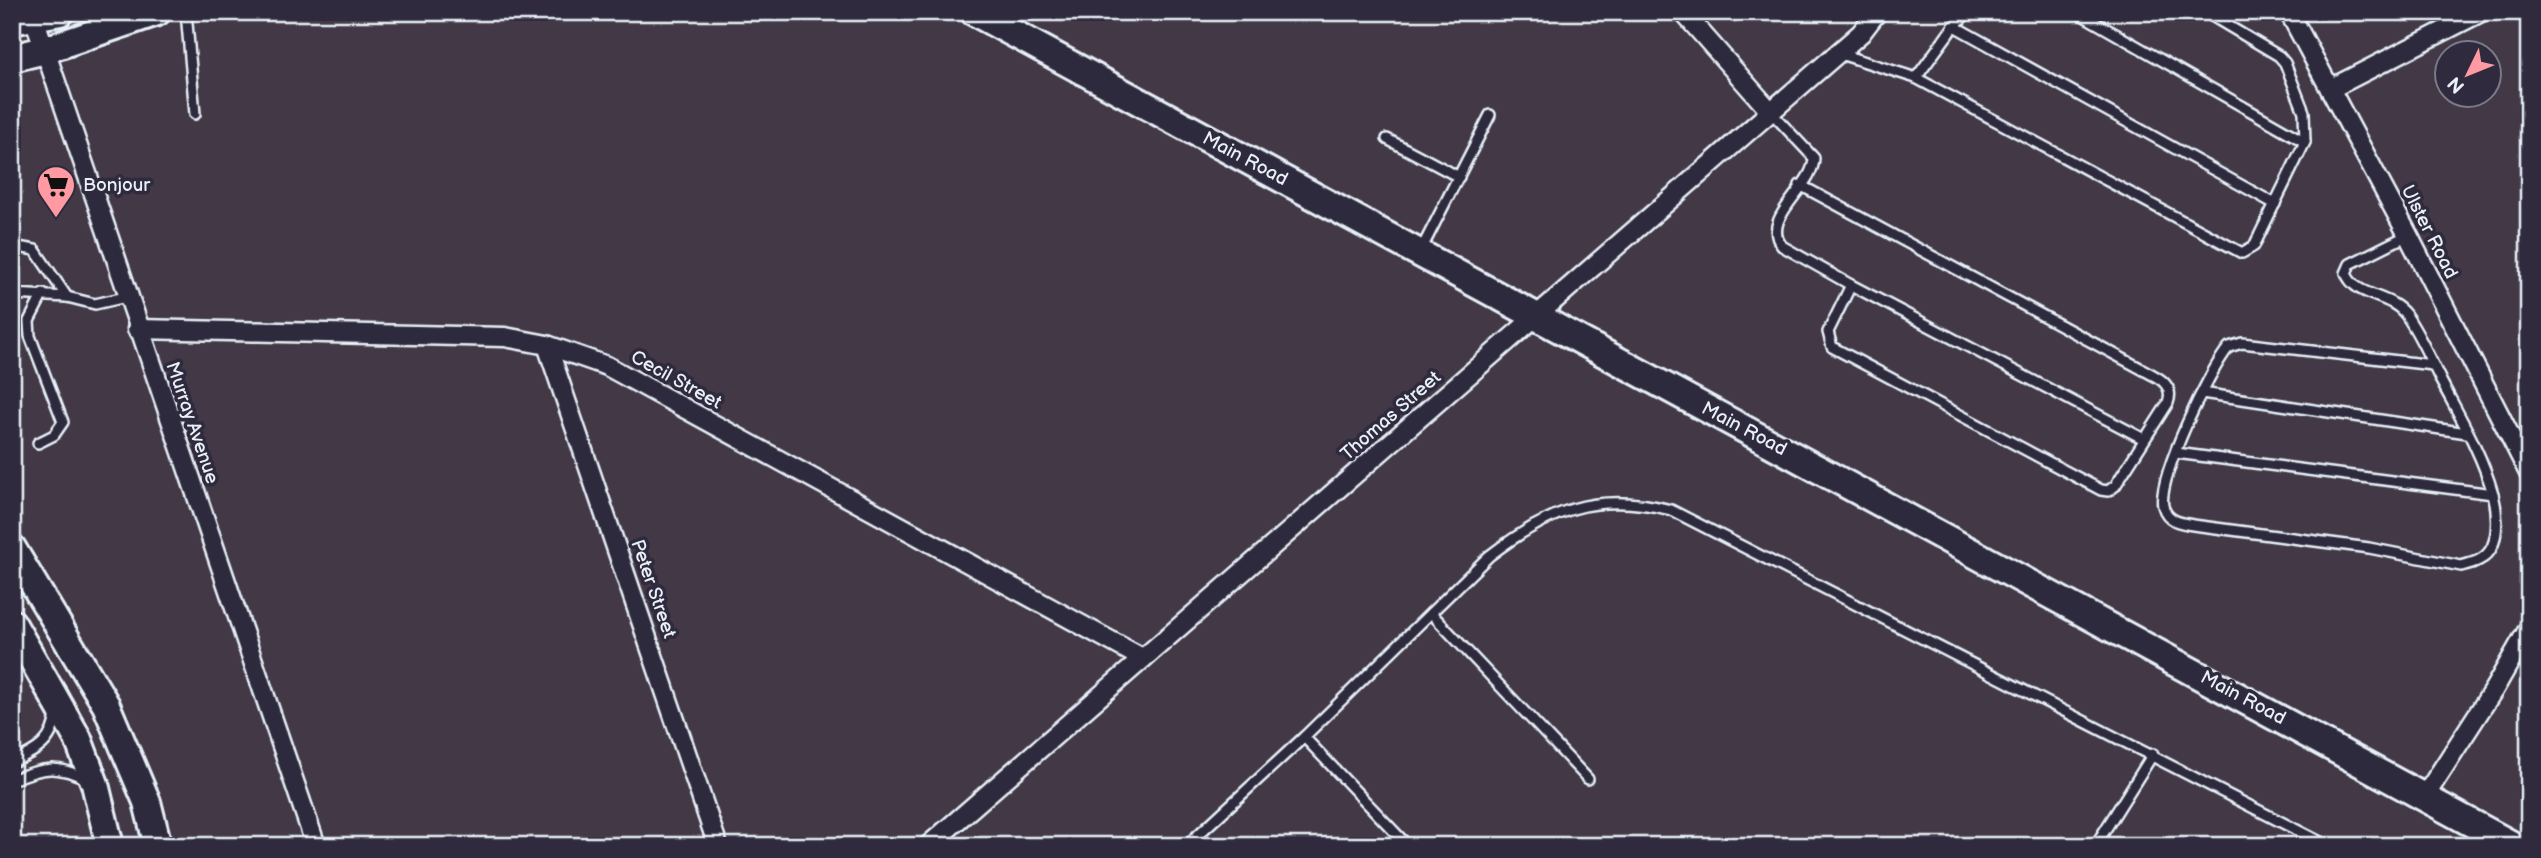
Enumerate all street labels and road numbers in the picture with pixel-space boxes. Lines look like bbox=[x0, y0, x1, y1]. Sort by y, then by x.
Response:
street label: Main Road bbox=[1198, 127, 1292, 191]
street label: Ulster Road bbox=[2396, 181, 2462, 283]
street label: Cecil Street bbox=[626, 346, 726, 414]
street label: Murray Avenue bbox=[160, 359, 224, 487]
street label: Thomas Street bbox=[1336, 366, 1446, 466]
street label: Main Road bbox=[1697, 397, 1791, 461]
street label: Peter Street bbox=[625, 537, 681, 641]
street label: Main Road bbox=[2196, 666, 2290, 730]

